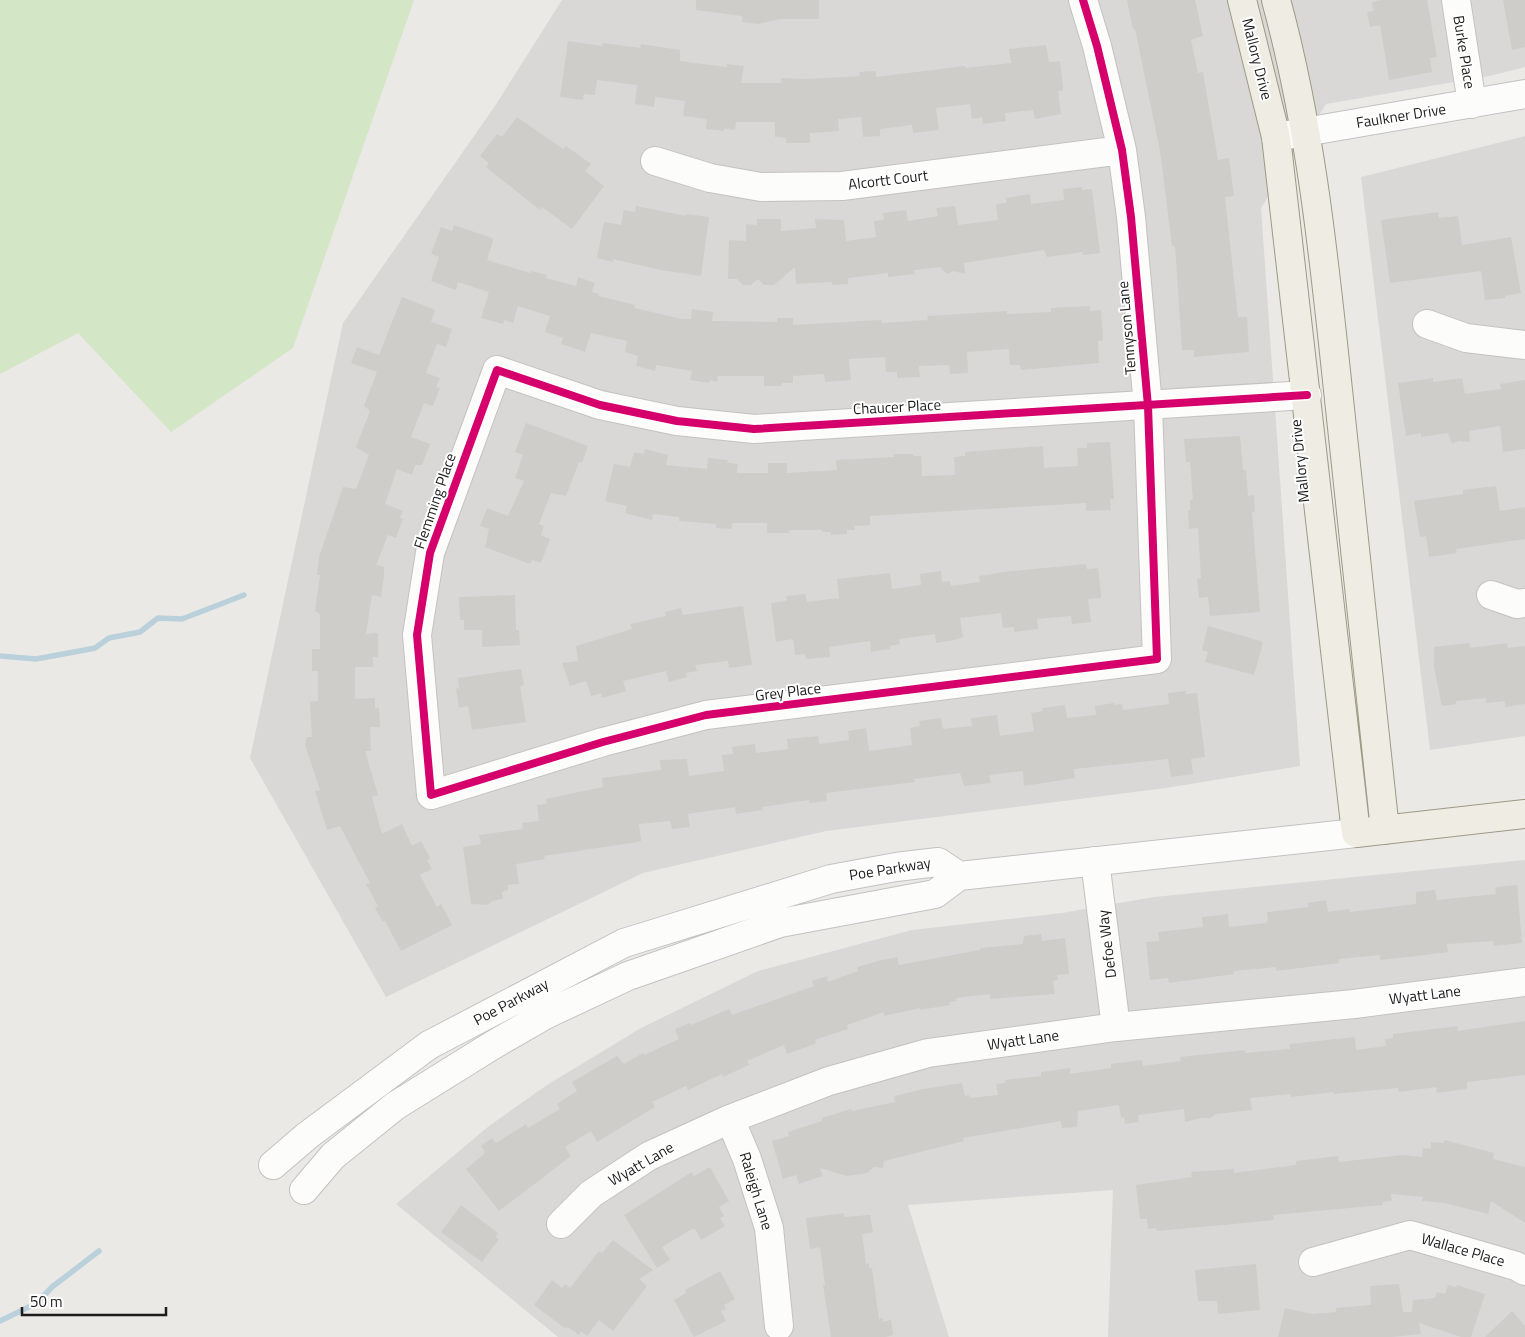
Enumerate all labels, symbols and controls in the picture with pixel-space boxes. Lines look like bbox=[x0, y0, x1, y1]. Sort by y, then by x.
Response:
street label: Burke Place bbox=[1447, 13, 1482, 90]
street label: Mallory Drive bbox=[1236, 16, 1279, 102]
street label: Faulkner Drive bbox=[1354, 97, 1447, 134]
street label: Alcortt Court bbox=[847, 163, 930, 196]
street label: Tennyson Lane bbox=[1111, 280, 1142, 376]
street label: Chaucer Place bbox=[852, 393, 942, 420]
street label: Mallory Drive bbox=[1284, 418, 1315, 504]
street label: Flemming Place bbox=[407, 450, 462, 552]
street label: Grey Place bbox=[754, 676, 822, 707]
street label: Poe Parkway bbox=[847, 851, 932, 886]
street label: Defoe Way bbox=[1091, 909, 1122, 980]
street label: Poe Parkway bbox=[469, 972, 553, 1031]
street label: Wyatt Lane bbox=[1388, 979, 1462, 1010]
street label: Wyatt Lane bbox=[986, 1023, 1060, 1056]
street label: Wyatt Lane bbox=[604, 1136, 678, 1192]
street label: Raleigh Lane bbox=[734, 1149, 779, 1233]
street label: Wallace Place bbox=[1419, 1227, 1508, 1272]
scale bar bbox=[22, 1284, 166, 1316]
text: 50 m bbox=[30, 1290, 63, 1313]

